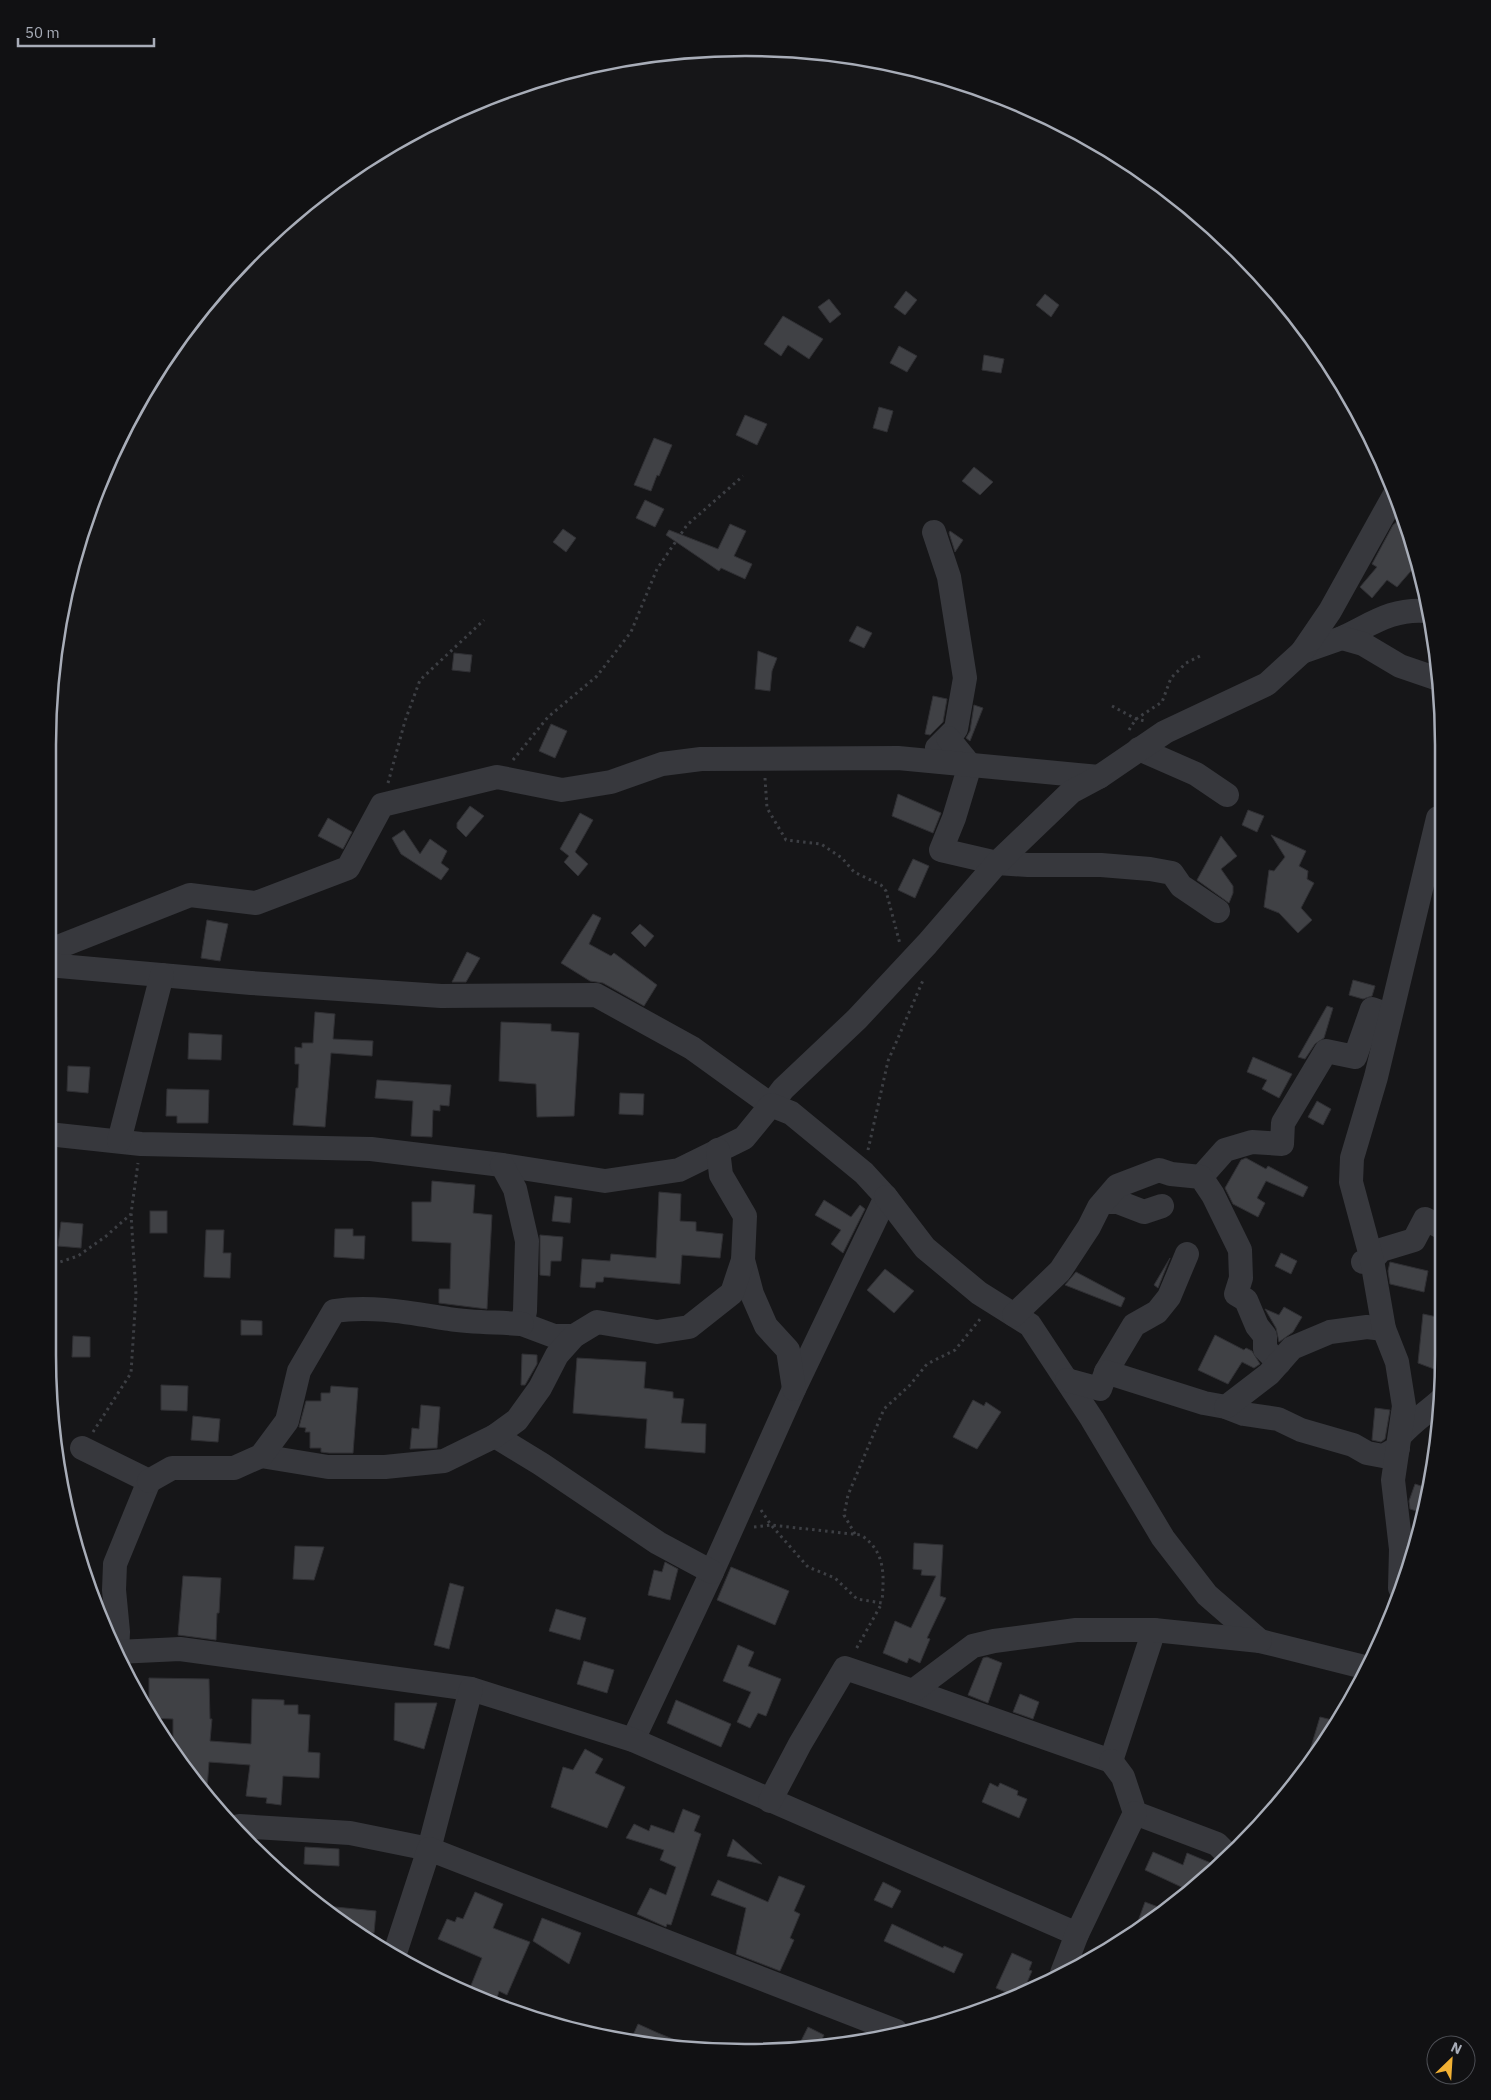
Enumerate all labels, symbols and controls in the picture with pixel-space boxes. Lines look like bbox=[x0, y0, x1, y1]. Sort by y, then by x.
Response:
scale bar bbox=[18, 15, 154, 47]
text: 50 m bbox=[25, 23, 60, 42]
north arrow bbox=[1426, 2035, 1476, 2085]
text: N bbox=[1448, 2038, 1465, 2059]

